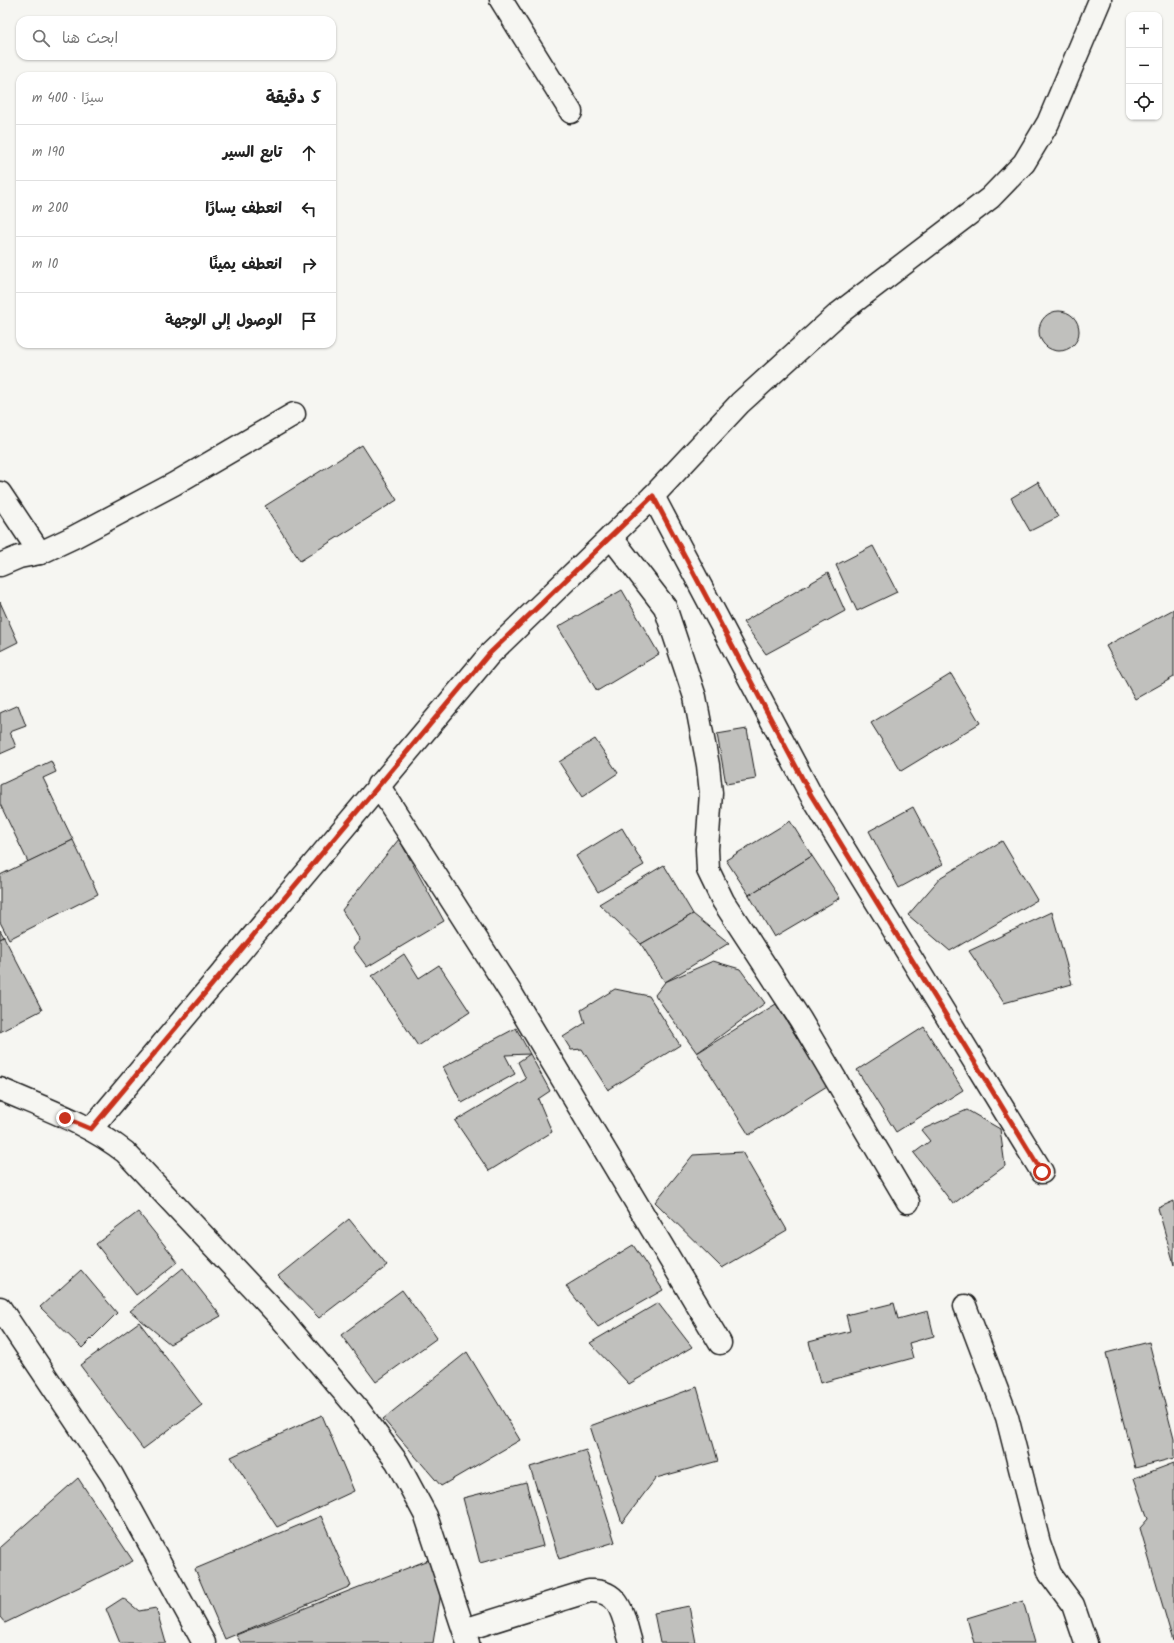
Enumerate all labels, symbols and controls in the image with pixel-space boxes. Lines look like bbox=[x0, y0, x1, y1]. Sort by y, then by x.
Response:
map controls bbox=[1126, 12, 1162, 120]
button: + bbox=[1126, 12, 1162, 48]
search box bbox=[16, 16, 336, 60]
icon: search bbox=[30, 27, 52, 49]
text: ابحث هنا bbox=[62, 27, 118, 51]
button: − bbox=[1126, 48, 1162, 84]
button: locate bbox=[1126, 84, 1162, 120]
text: 5 دقيقة bbox=[266, 85, 320, 112]
text: سيرًا · 400 m bbox=[32, 88, 104, 109]
text: تابع السير bbox=[223, 141, 282, 165]
text: 190 m bbox=[32, 142, 65, 163]
icon: ahead bbox=[298, 142, 320, 164]
text: انعطف يسارًا bbox=[205, 197, 282, 221]
text: 200 m bbox=[32, 198, 68, 219]
icon: left bbox=[298, 198, 320, 220]
text: انعطف يمينًا bbox=[209, 253, 282, 277]
text: 10 m bbox=[32, 254, 58, 275]
icon: right bbox=[298, 254, 320, 276]
text: الوصول إلى الوجهة bbox=[165, 309, 282, 333]
icon: arrive bbox=[298, 310, 320, 332]
route end bbox=[56, 1109, 74, 1127]
route start bbox=[1033, 1163, 1051, 1181]

